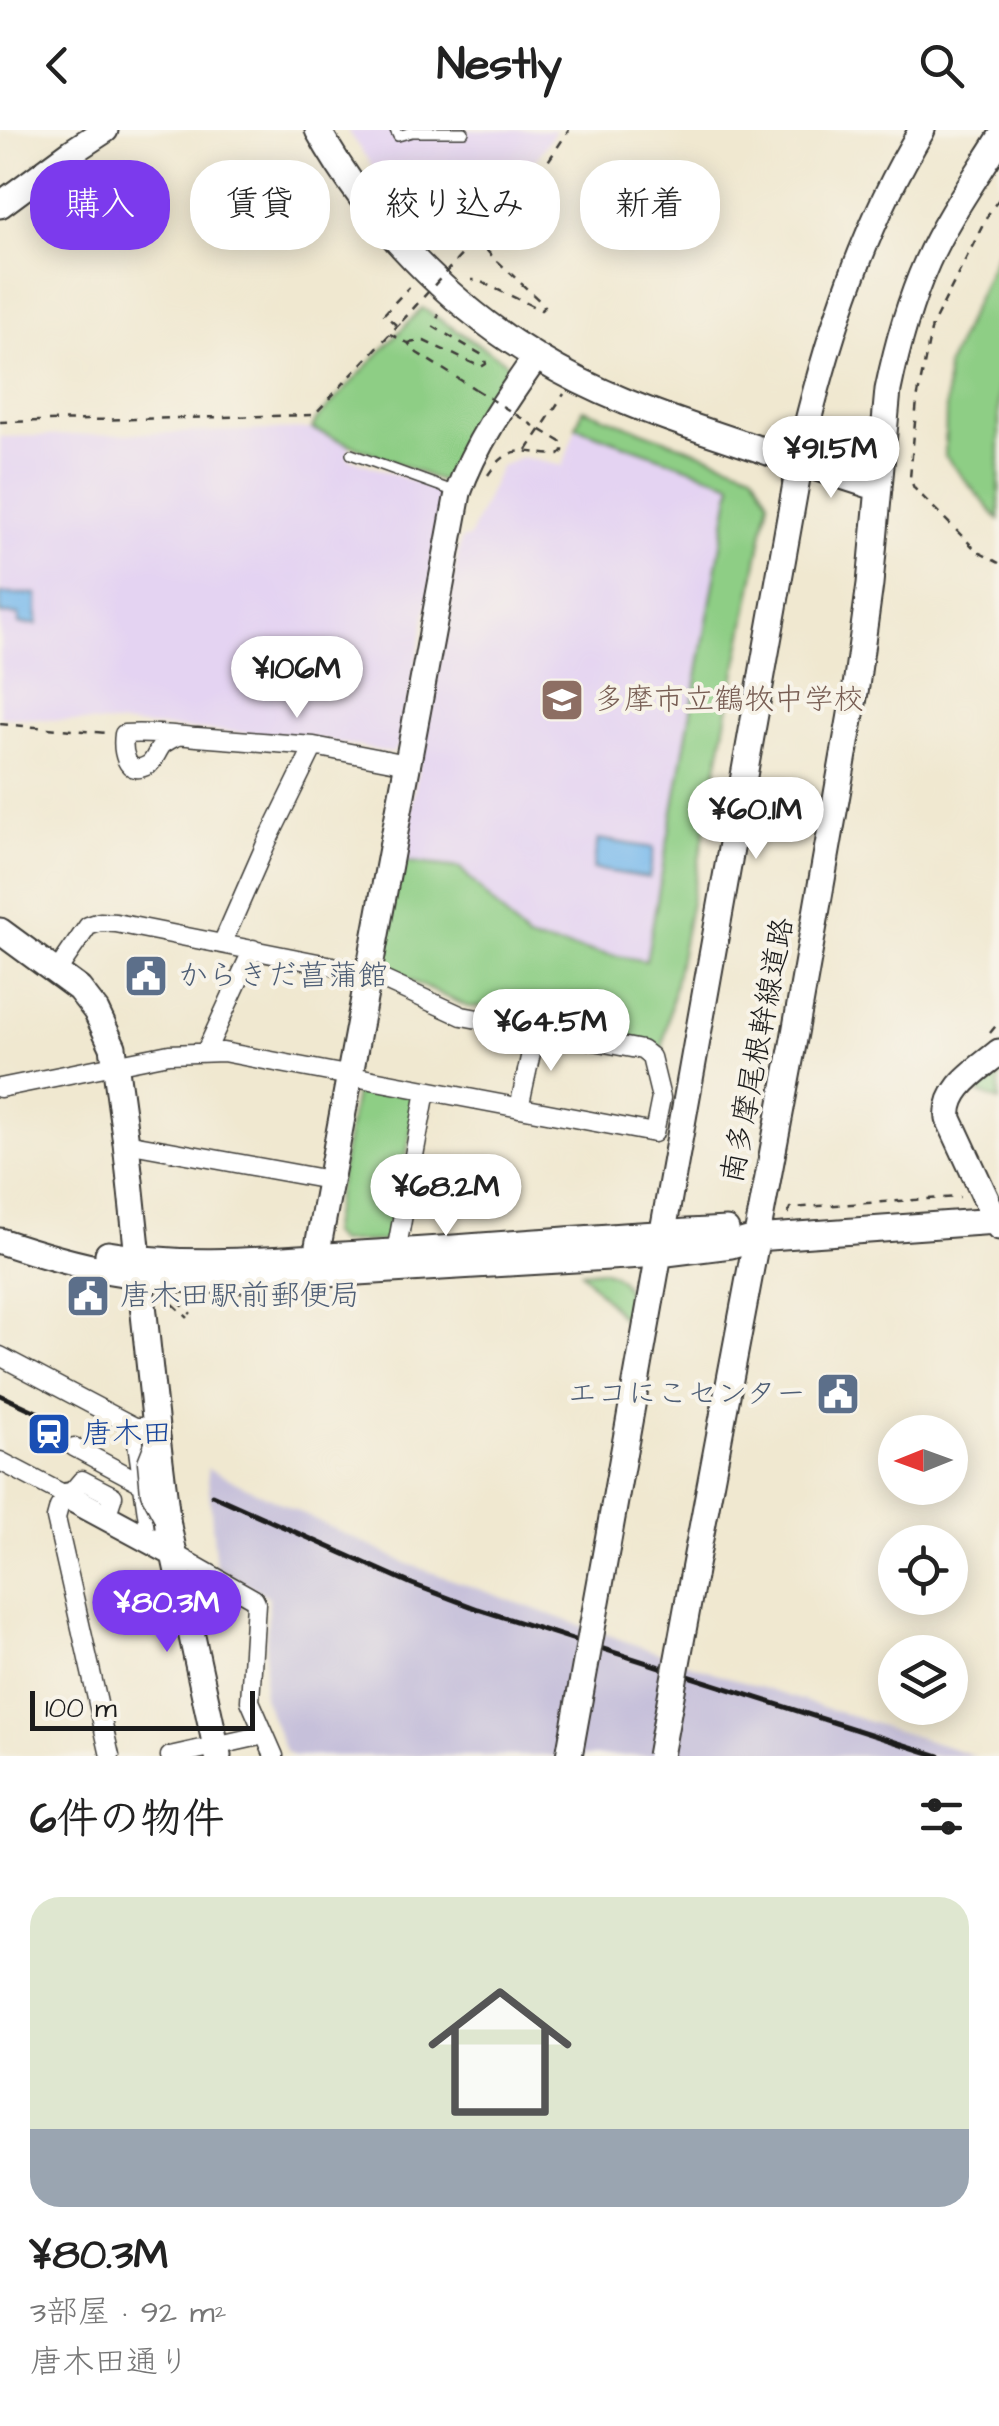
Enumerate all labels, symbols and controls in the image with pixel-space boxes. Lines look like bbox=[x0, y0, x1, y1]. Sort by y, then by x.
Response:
text: Nestly bbox=[437, 34, 562, 96]
icon: back bbox=[30, 38, 85, 93]
icon: search bbox=[914, 38, 969, 93]
chip: 購入 bbox=[30, 160, 170, 250]
chip: 賃貸 bbox=[190, 160, 330, 250]
chip: 絞り込み bbox=[350, 160, 560, 250]
chip: 新着 bbox=[580, 160, 720, 250]
pin: ¥91.5M bbox=[750, 416, 912, 501]
text: ¥91.5M bbox=[784, 426, 878, 471]
pin: ¥106M bbox=[227, 636, 367, 721]
text: ¥106M bbox=[253, 646, 341, 691]
school or university icon: 多摩市立鶴牧中学校 bbox=[539, 677, 585, 723]
place label: 多摩市立鶴牧中学校 bbox=[594, 679, 864, 721]
pin: ¥60.1M bbox=[675, 777, 837, 862]
text: ¥60.1M bbox=[710, 787, 802, 832]
street label: 南多摩尾根幹線道路 bbox=[712, 913, 804, 1187]
public building icon: からきだ菖蒲館 bbox=[123, 953, 169, 999]
place label: からきだ菖蒲館 bbox=[178, 955, 388, 997]
pin: ¥64.5M bbox=[470, 989, 632, 1074]
text: ¥64.5M bbox=[495, 999, 607, 1044]
pin: ¥68.2M bbox=[365, 1154, 527, 1239]
text: ¥68.2M bbox=[392, 1164, 500, 1209]
public building icon: 唐木田駅前郵便局 bbox=[65, 1273, 111, 1319]
place label: 唐木田駅前郵便局 bbox=[120, 1275, 360, 1317]
public building icon: エコにこセンター bbox=[815, 1371, 861, 1417]
place label: エコにこセンター bbox=[567, 1373, 806, 1415]
station icon: 唐木田 bbox=[26, 1411, 72, 1457]
place label: 唐木田 bbox=[82, 1413, 172, 1455]
north arrow bbox=[878, 1415, 968, 1505]
map controls bbox=[878, 1415, 968, 1725]
button: locate bbox=[878, 1525, 968, 1615]
pin: ¥80.3M bbox=[86, 1570, 248, 1655]
text: ¥80.3M bbox=[114, 1580, 220, 1625]
button: layers bbox=[878, 1635, 968, 1725]
scale bar bbox=[30, 1686, 255, 1730]
text: 100 m bbox=[45, 1689, 117, 1728]
icon: filters bbox=[914, 1789, 969, 1844]
text: 6件の物件 bbox=[30, 1791, 224, 1849]
icon: home bbox=[410, 1962, 590, 2142]
text: ¥80.3M bbox=[30, 2227, 168, 2285]
text: 3部屋 · 92 m² bbox=[30, 2290, 227, 2335]
text: 唐木田通り bbox=[30, 2340, 190, 2385]

